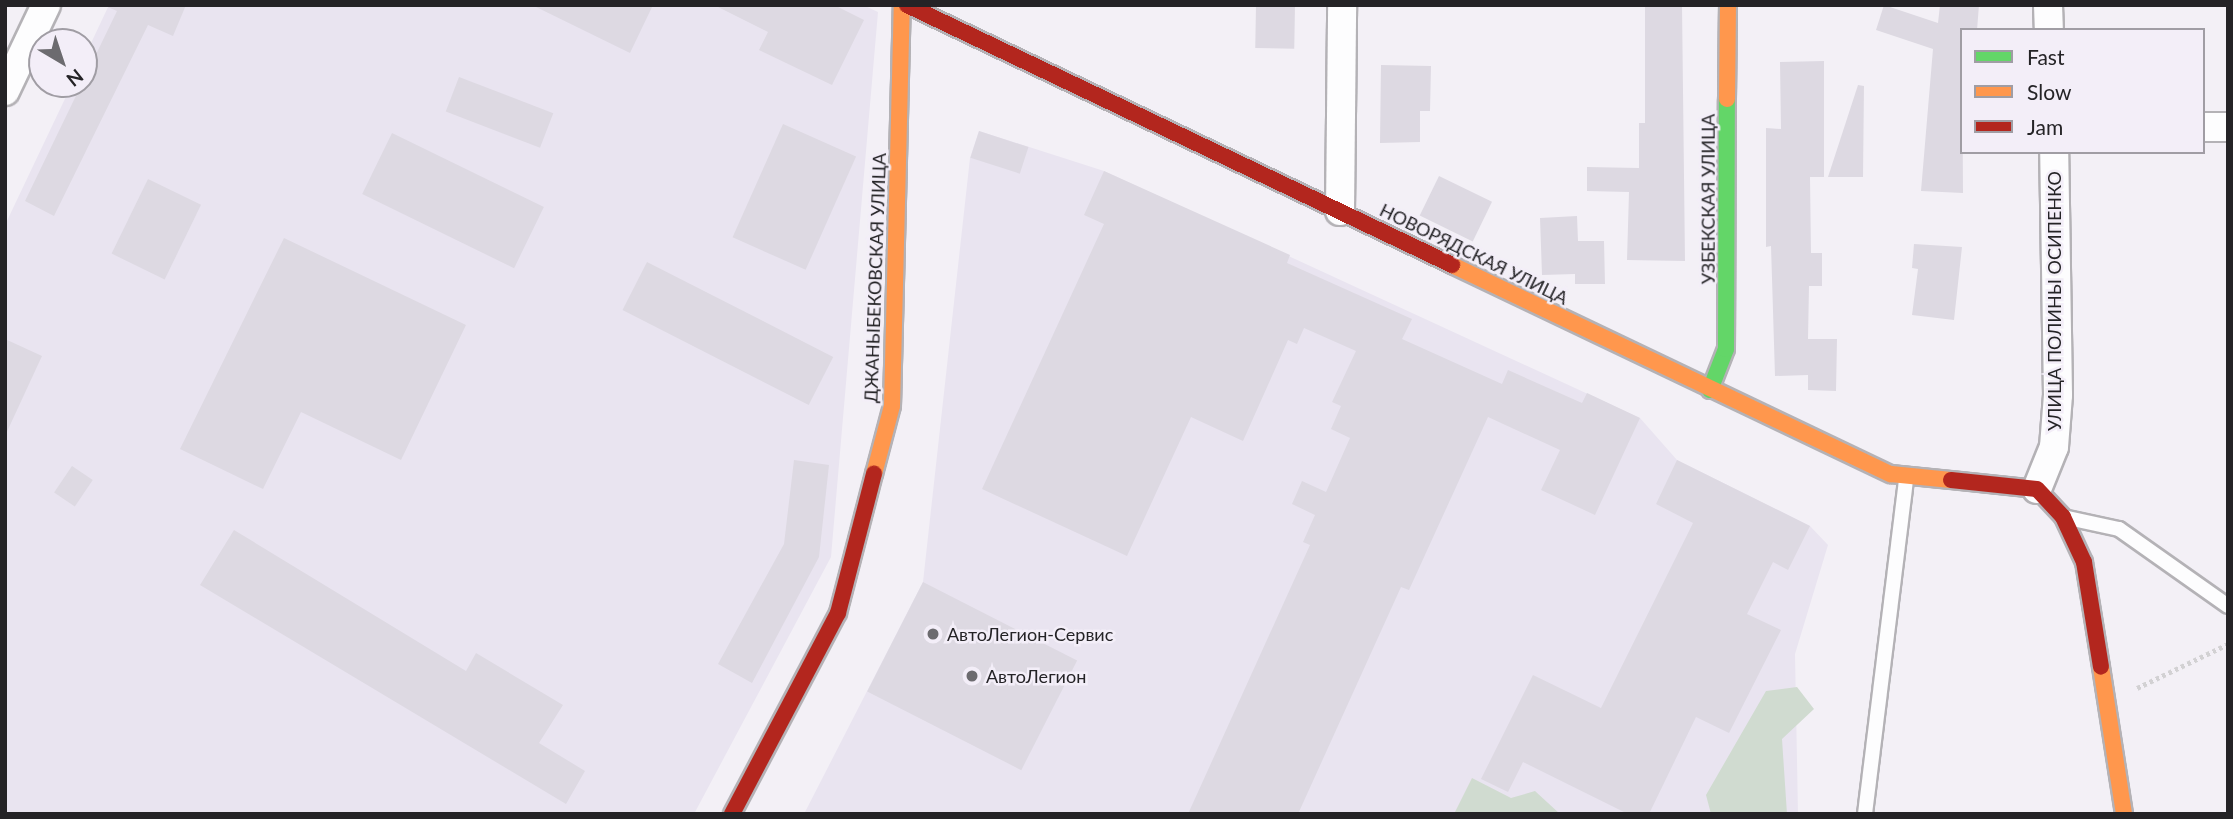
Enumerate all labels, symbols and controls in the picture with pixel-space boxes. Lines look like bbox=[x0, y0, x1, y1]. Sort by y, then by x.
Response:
north arrow bbox=[28, 28, 98, 98]
legend bbox=[1960, 28, 2205, 154]
text: Fast bbox=[2027, 44, 2064, 69]
text: N bbox=[62, 65, 88, 92]
text: Slow bbox=[2027, 79, 2071, 104]
street label: УЗБЕКСКАЯ УЛИЦА bbox=[1697, 114, 1719, 284]
text: Jam bbox=[2027, 114, 2063, 139]
street label: ДЖАНЫБЕКОВСКАЯ УЛИЦА bbox=[860, 153, 890, 403]
street label: УЛИЦА ПОЛИНЫ ОСИПЕНКО bbox=[2043, 171, 2065, 431]
street label: НОВОРЯДСКАЯ УЛИЦА bbox=[1376, 199, 1572, 309]
place label: АвтоЛегион-Сервис bbox=[947, 623, 1113, 645]
marker: АвтоЛегион-Сервис bbox=[925, 626, 941, 642]
place label: АвтоЛегион bbox=[986, 665, 1086, 687]
marker: АвтоЛегион bbox=[964, 668, 980, 684]

